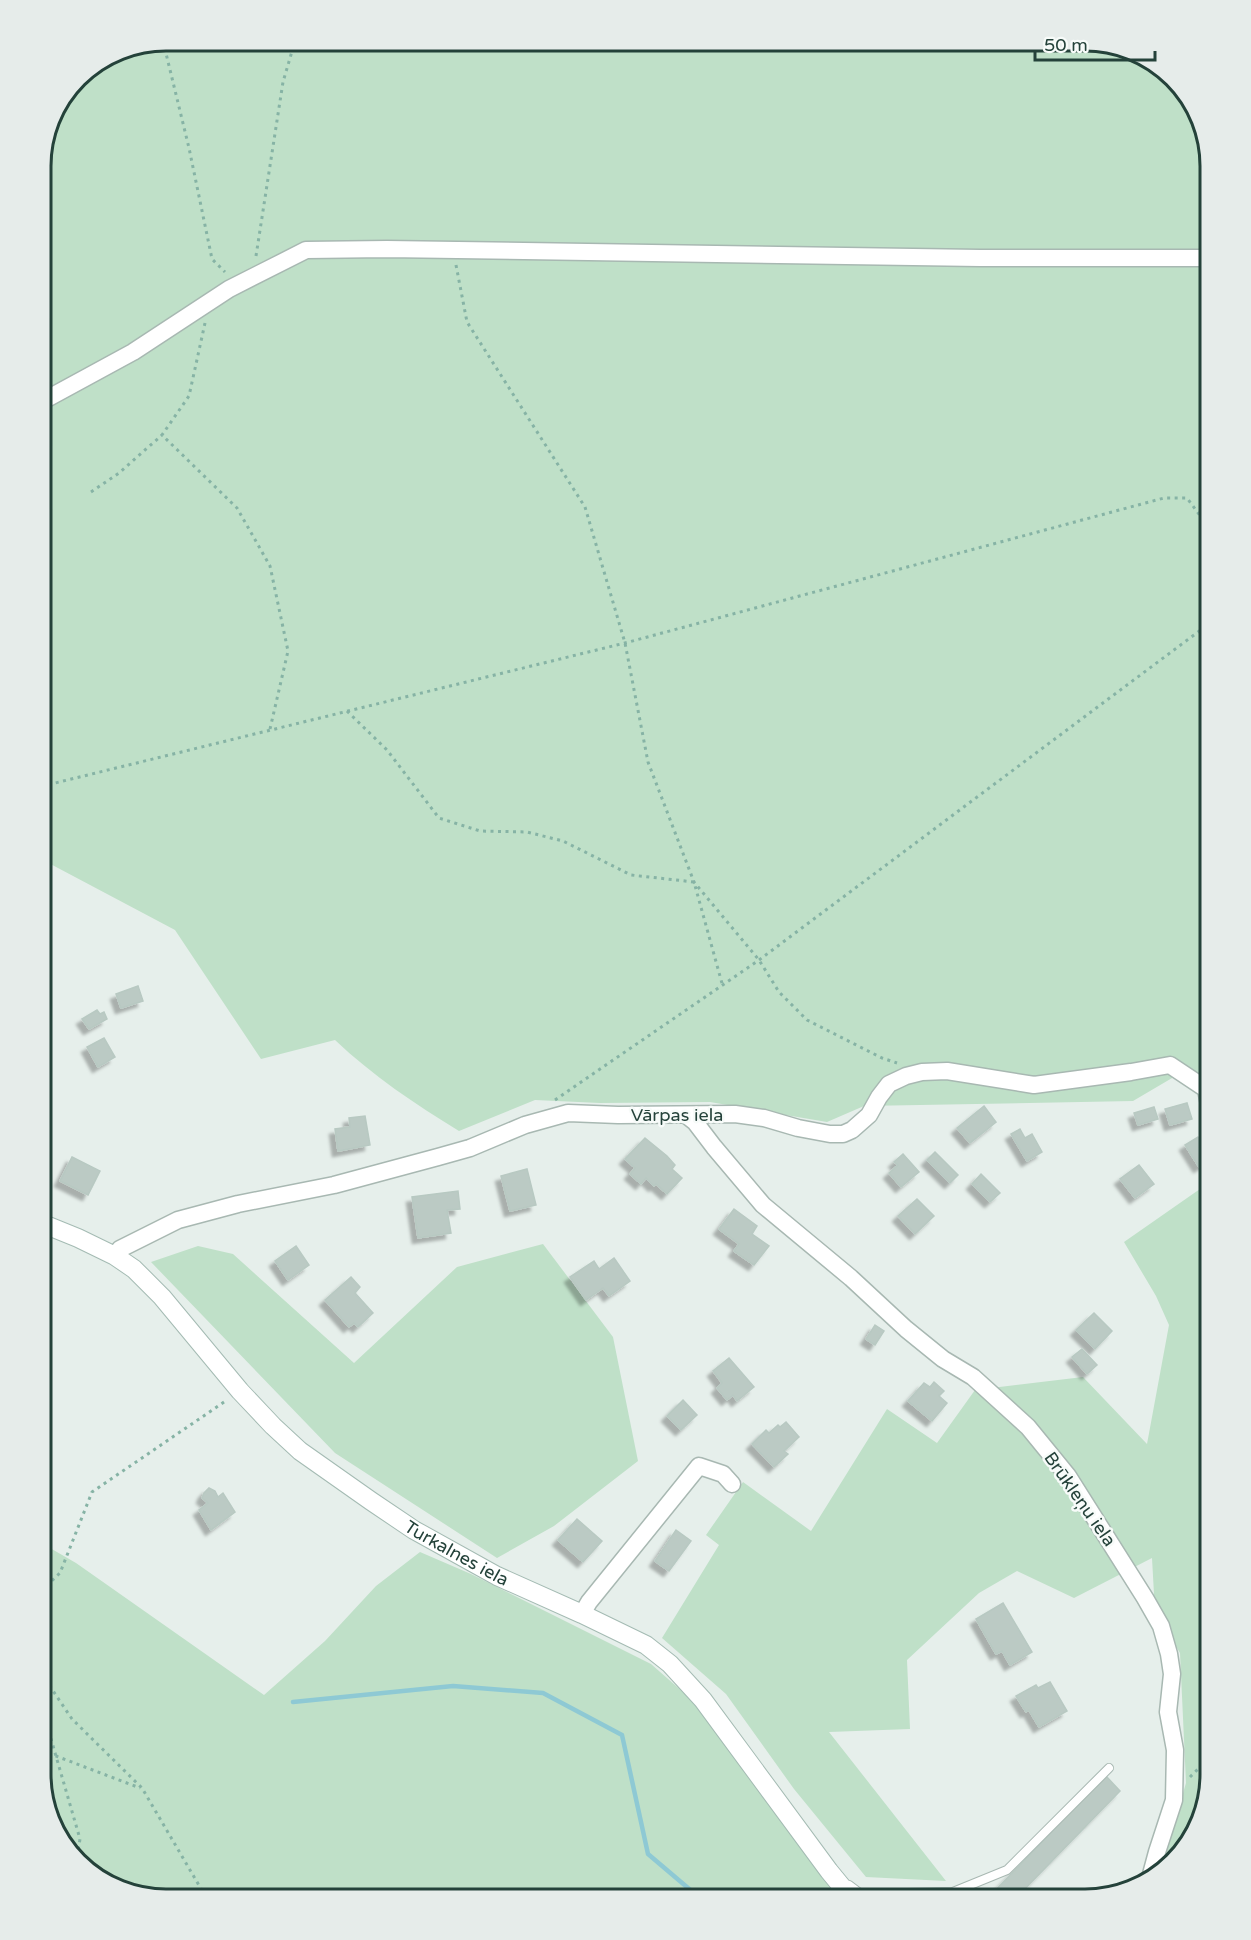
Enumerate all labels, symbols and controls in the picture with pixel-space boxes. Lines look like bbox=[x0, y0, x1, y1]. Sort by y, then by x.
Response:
scale bar bbox=[1035, 24, 1155, 62]
text: 50 m bbox=[1044, 34, 1088, 56]
street label: Vārpas iela bbox=[631, 1104, 723, 1126]
street label: Brūkleņu iela bbox=[1039, 1447, 1121, 1551]
street label: Turkalnes iela bbox=[400, 1516, 512, 1591]

